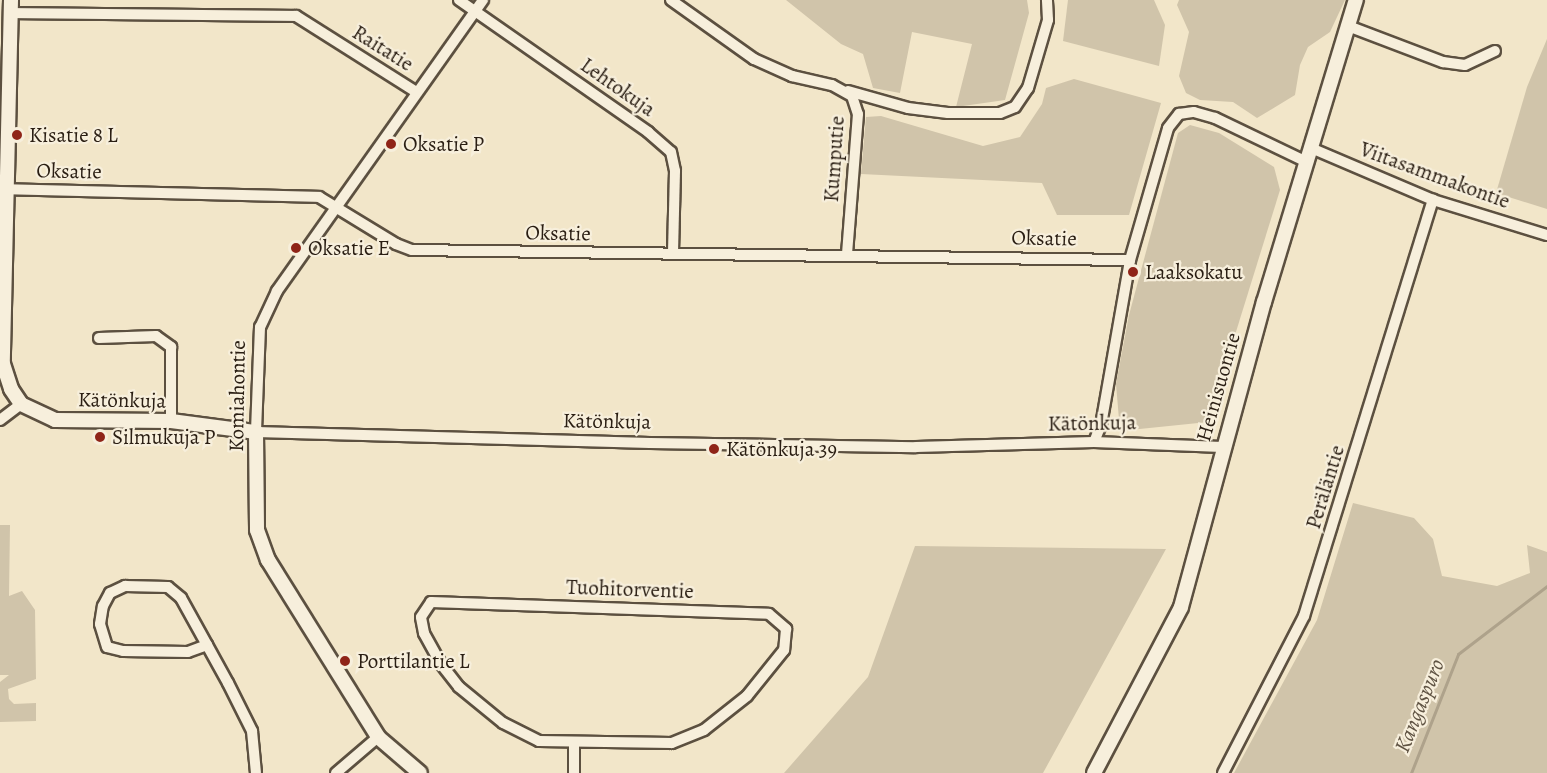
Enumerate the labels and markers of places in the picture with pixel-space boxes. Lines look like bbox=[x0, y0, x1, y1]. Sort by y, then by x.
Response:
place label: Kisatie 8 L bbox=[29, 122, 118, 148]
marker: Kisatie 8 L bbox=[10, 128, 24, 142]
place label: Oksatie P bbox=[403, 131, 484, 157]
marker: Oksatie P bbox=[384, 137, 398, 151]
place label: Oksatie E bbox=[308, 235, 390, 261]
marker: Oksatie E bbox=[289, 241, 303, 255]
place label: Laaksokatu bbox=[1145, 259, 1243, 285]
marker: Laaksokatu bbox=[1126, 265, 1140, 279]
place label: Silmukuja P bbox=[112, 424, 215, 450]
marker: Silmukuja P bbox=[93, 430, 107, 444]
place label: Kätönkuja 39 bbox=[726, 436, 837, 462]
marker: Kätönkuja 39 bbox=[707, 442, 721, 456]
place label: Porttilantie L bbox=[357, 648, 469, 674]
marker: Porttilantie L bbox=[338, 654, 352, 668]

